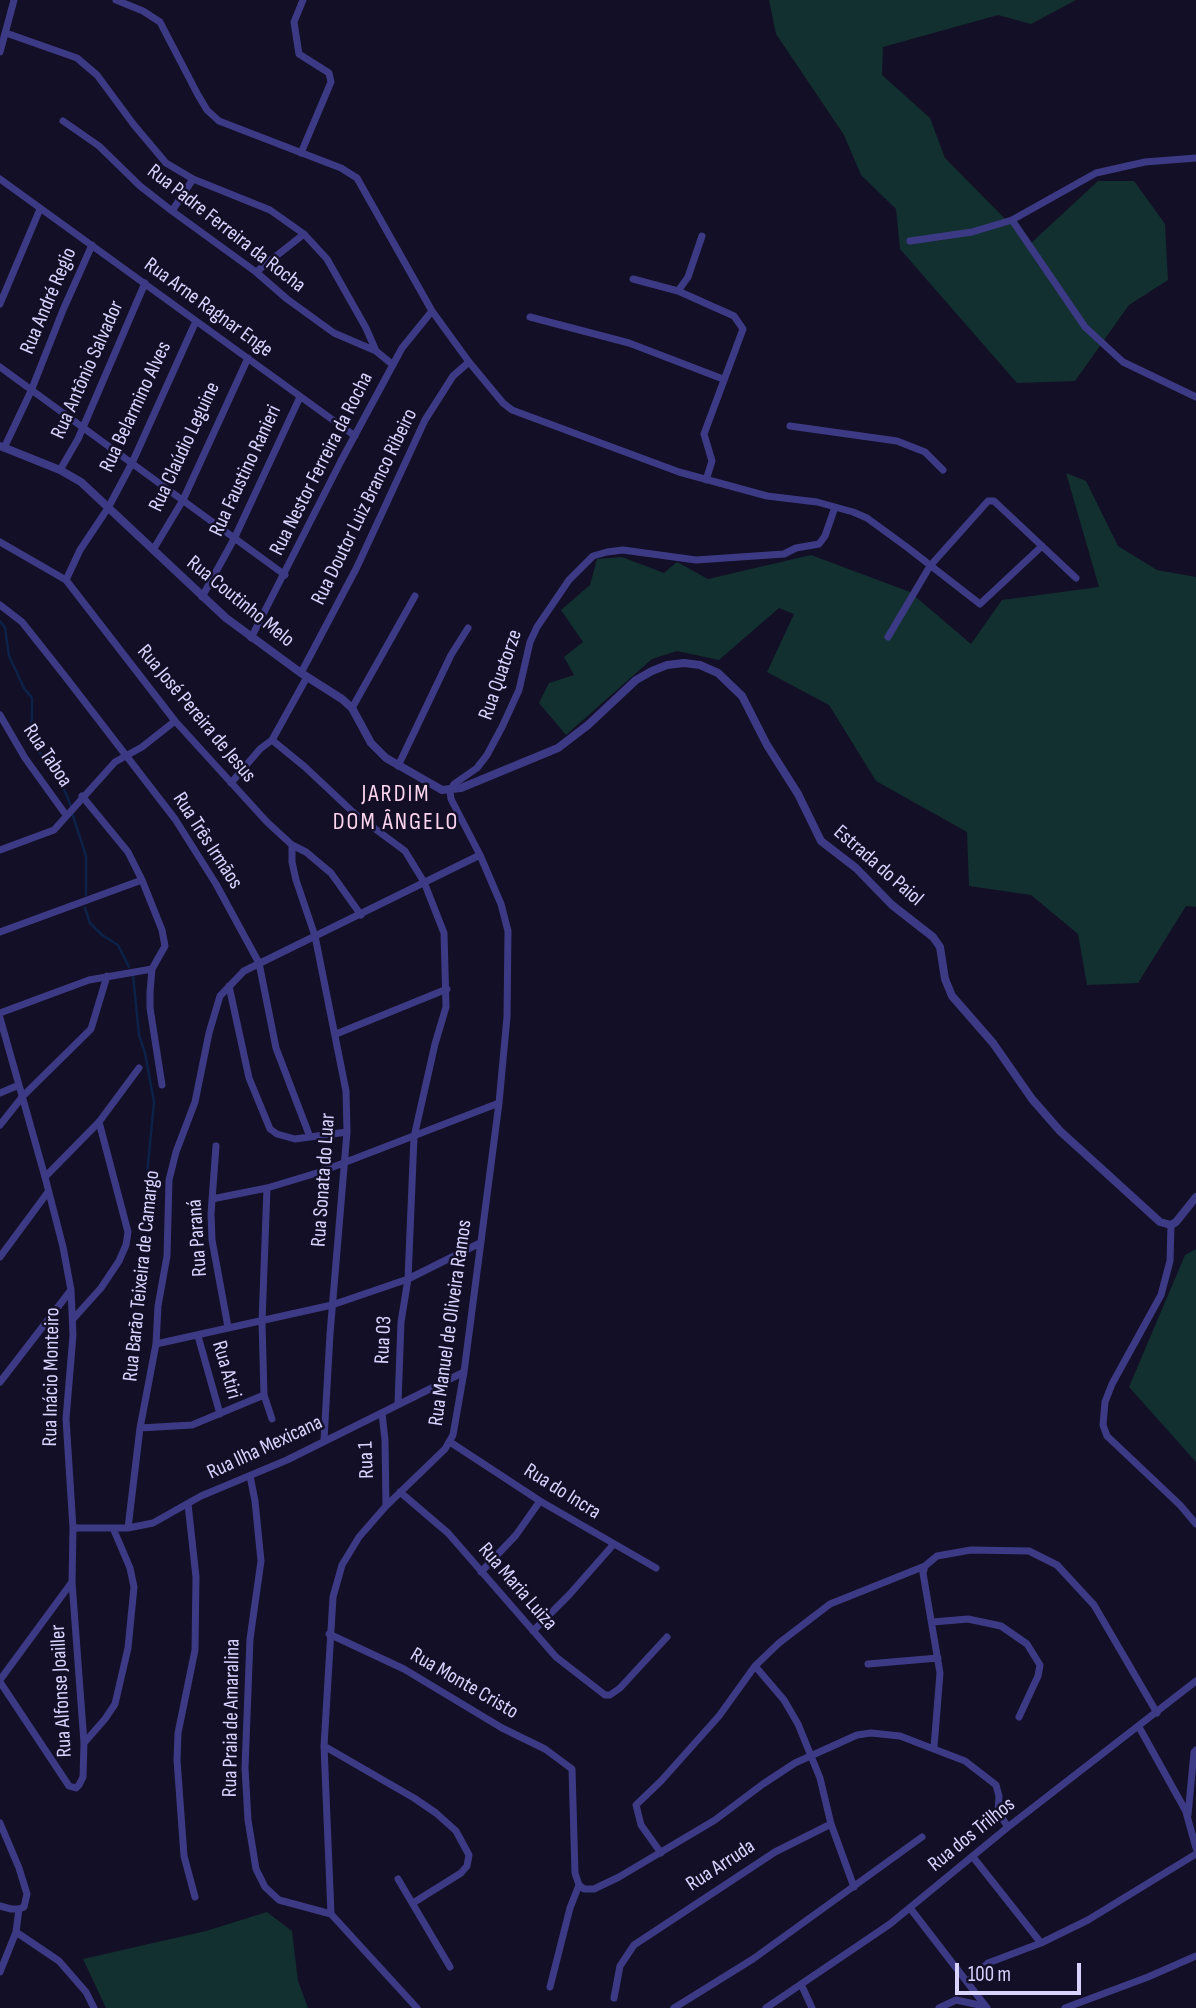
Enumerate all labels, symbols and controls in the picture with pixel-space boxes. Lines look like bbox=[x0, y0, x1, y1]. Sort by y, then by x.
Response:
street label: Rua Padre Ferreira da Rocha bbox=[142, 159, 310, 299]
street label: Rua André Regio bbox=[15, 244, 83, 358]
street label: Rua Arne Ragnar Enge bbox=[139, 253, 277, 363]
street label: Rua Antônio Salvador bbox=[46, 297, 130, 443]
street label: Rua Belarmino Alves bbox=[95, 338, 177, 476]
street label: Rua Nestor Ferreira da Rocha bbox=[265, 368, 379, 560]
street label: Rua Claúdio Leguine bbox=[144, 378, 226, 516]
street label: Rua Faustino Ranieri bbox=[205, 401, 287, 541]
street label: Rua Doutor Luiz Branco Ribeiro bbox=[307, 405, 423, 609]
street label: Rua Coutinho Melo bbox=[181, 551, 299, 653]
street label: Rua Quatorze bbox=[474, 627, 528, 723]
street label: Rua José Pereira de Jesus bbox=[131, 640, 261, 788]
street label: Rua Taboa bbox=[17, 720, 77, 792]
district label: JARDIM DOM ÂNGELO bbox=[334, 781, 458, 837]
street label: Rua Três Irmãos bbox=[166, 788, 248, 894]
street label: Estrada do Paiol bbox=[828, 820, 928, 912]
street label: Rua Sonata do Luar bbox=[307, 1112, 341, 1248]
street label: Rua Barão Teixeira de Camargo bbox=[118, 1169, 166, 1383]
street label: Rua Paraná bbox=[183, 1199, 213, 1277]
street label: Rua Manuel de Oliveira Ramos bbox=[424, 1218, 478, 1428]
street label: Rua Inácio Monteiro bbox=[38, 1307, 66, 1447]
street label: Rua 03 bbox=[370, 1315, 398, 1365]
street label: Rua Atiri bbox=[206, 1338, 246, 1402]
street label: Rua Ilha Mexicana bbox=[203, 1410, 327, 1486]
street label: Rua 1 bbox=[354, 1441, 380, 1479]
street label: Rua do Incra bbox=[519, 1459, 605, 1525]
street label: Rua Maria Luiza bbox=[472, 1538, 562, 1636]
street label: Rua Alfonse Joailler bbox=[46, 1624, 78, 1758]
street label: Rua Praia de Amaralina bbox=[218, 1639, 246, 1797]
street label: Rua Monte Cristo bbox=[405, 1643, 523, 1725]
street label: Rua dos Trilhos bbox=[924, 1792, 1020, 1878]
street label: Rua Arruda bbox=[682, 1834, 760, 1898]
scale bar bbox=[958, 1948, 1084, 1992]
text: 100 m bbox=[968, 1962, 1011, 1987]

